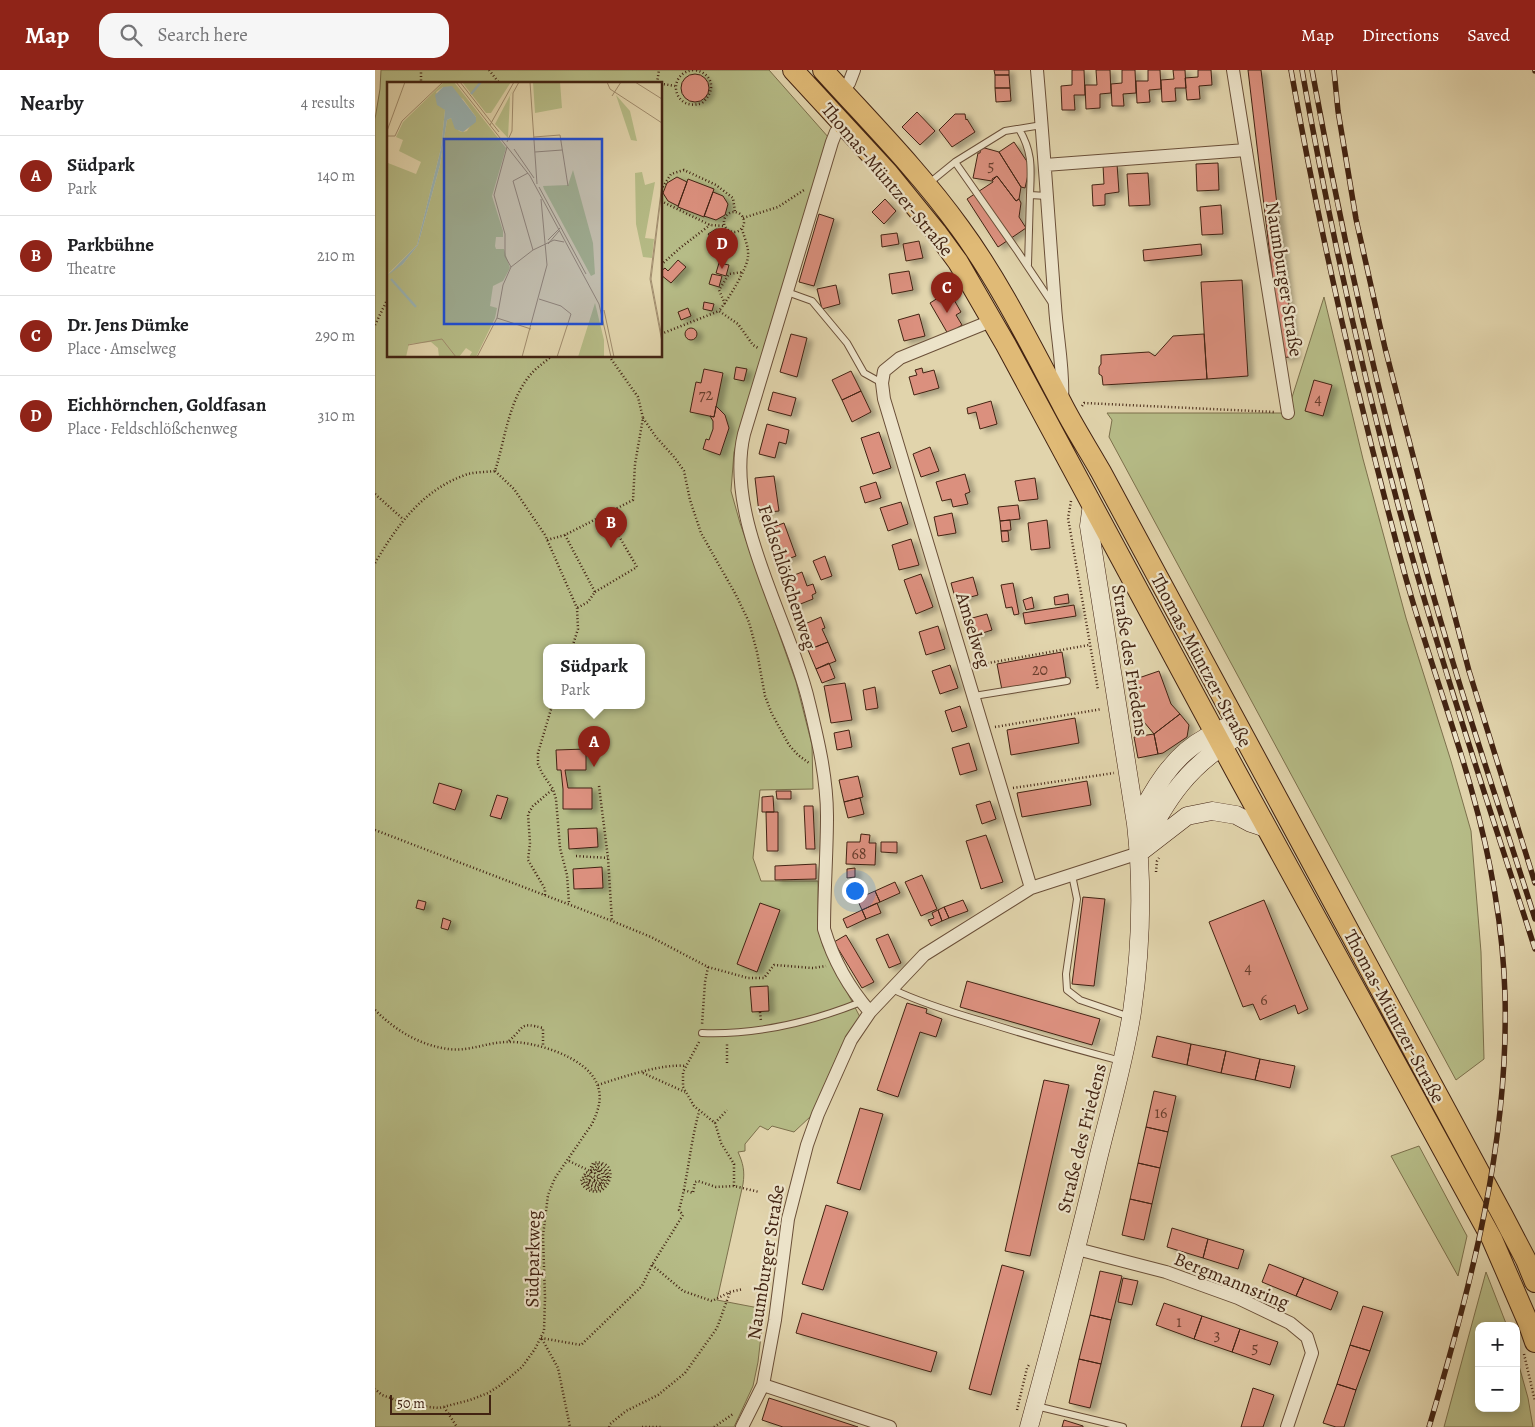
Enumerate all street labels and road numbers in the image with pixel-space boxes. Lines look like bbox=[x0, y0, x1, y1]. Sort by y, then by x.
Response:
street label: Thomas-Müntzer-Straße bbox=[815, 97, 959, 262]
street label: Naumburger Straße bbox=[1259, 200, 1309, 358]
street label: Feldschlößchenweg bbox=[751, 501, 823, 654]
street label: Thomas-Müntzer-Straße bbox=[1144, 569, 1258, 752]
street label: Straße des Friedens bbox=[1105, 582, 1155, 738]
street label: Amselweg bbox=[949, 588, 997, 672]
street label: Thomas-Müntzer-Straße bbox=[1337, 925, 1451, 1108]
street label: Straße des Friedens bbox=[1051, 1061, 1113, 1216]
street label: Naumburger Straße bbox=[741, 1183, 791, 1341]
street label: Südparkweg bbox=[519, 1210, 547, 1308]
street label: Bergmannsring bbox=[1170, 1246, 1294, 1316]

